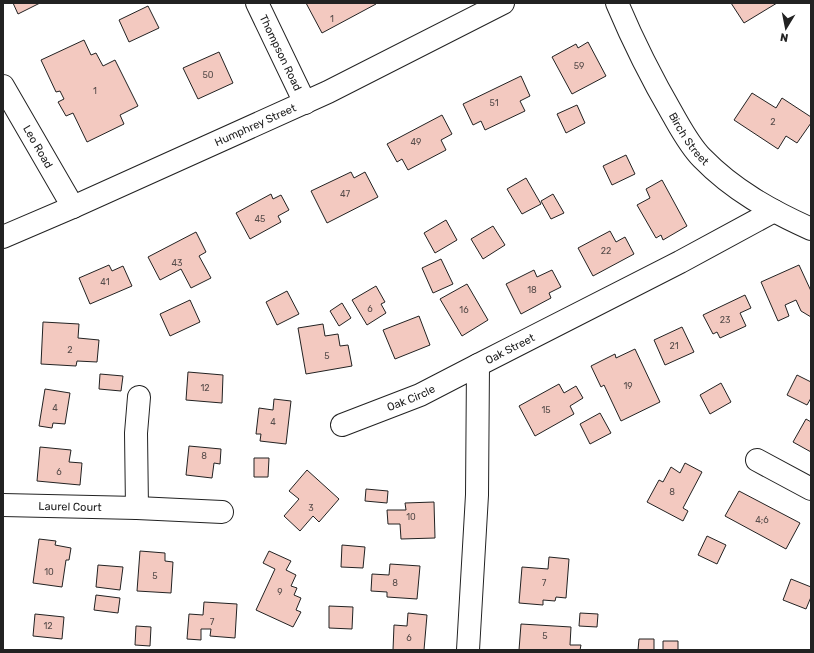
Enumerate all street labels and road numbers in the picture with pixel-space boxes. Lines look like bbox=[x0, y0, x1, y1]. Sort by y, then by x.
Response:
street label: Thompson Road bbox=[257, 13, 304, 93]
street label: Humphrey Street bbox=[213, 101, 299, 149]
street label: Birch Street bbox=[666, 110, 712, 169]
street label: Leo Road bbox=[20, 123, 55, 171]
street label: Oak Street bbox=[483, 331, 538, 367]
street label: Oak Circle bbox=[385, 382, 437, 414]
street label: Laurel Court bbox=[38, 500, 102, 514]

